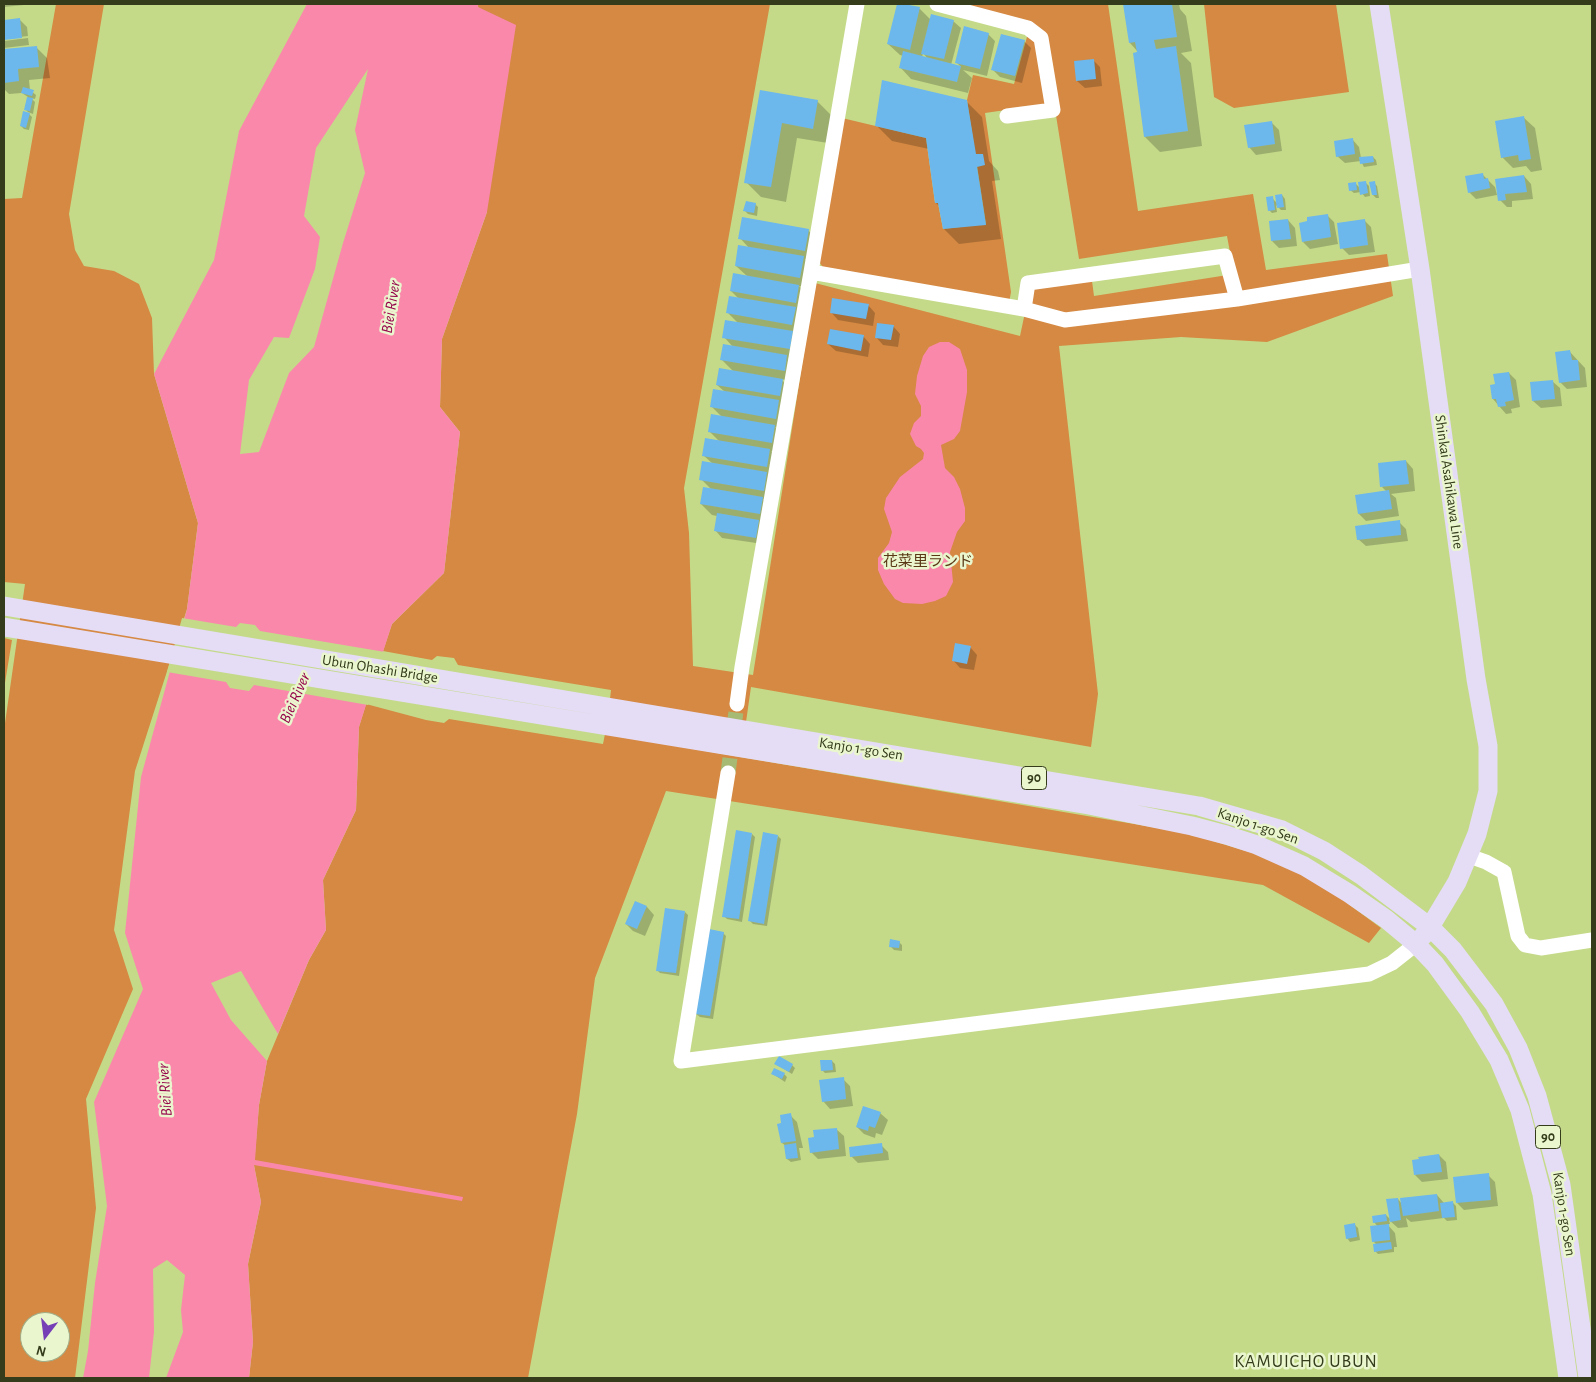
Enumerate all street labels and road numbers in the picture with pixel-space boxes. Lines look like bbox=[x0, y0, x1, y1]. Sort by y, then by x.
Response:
street label: Shinkai Asahikawa Line bbox=[1431, 414, 1467, 550]
street label: Ubun Ohashi Bridge bbox=[321, 651, 439, 687]
street label: Kanjo 1-go Sen bbox=[818, 733, 904, 765]
road number: 90 bbox=[1022, 766, 1046, 790]
street label: Kanjo 1-go Sen bbox=[1215, 804, 1301, 848]
road number: 90 bbox=[1536, 1126, 1560, 1148]
street label: Kanjo 1-go Sen bbox=[1548, 1171, 1580, 1257]

